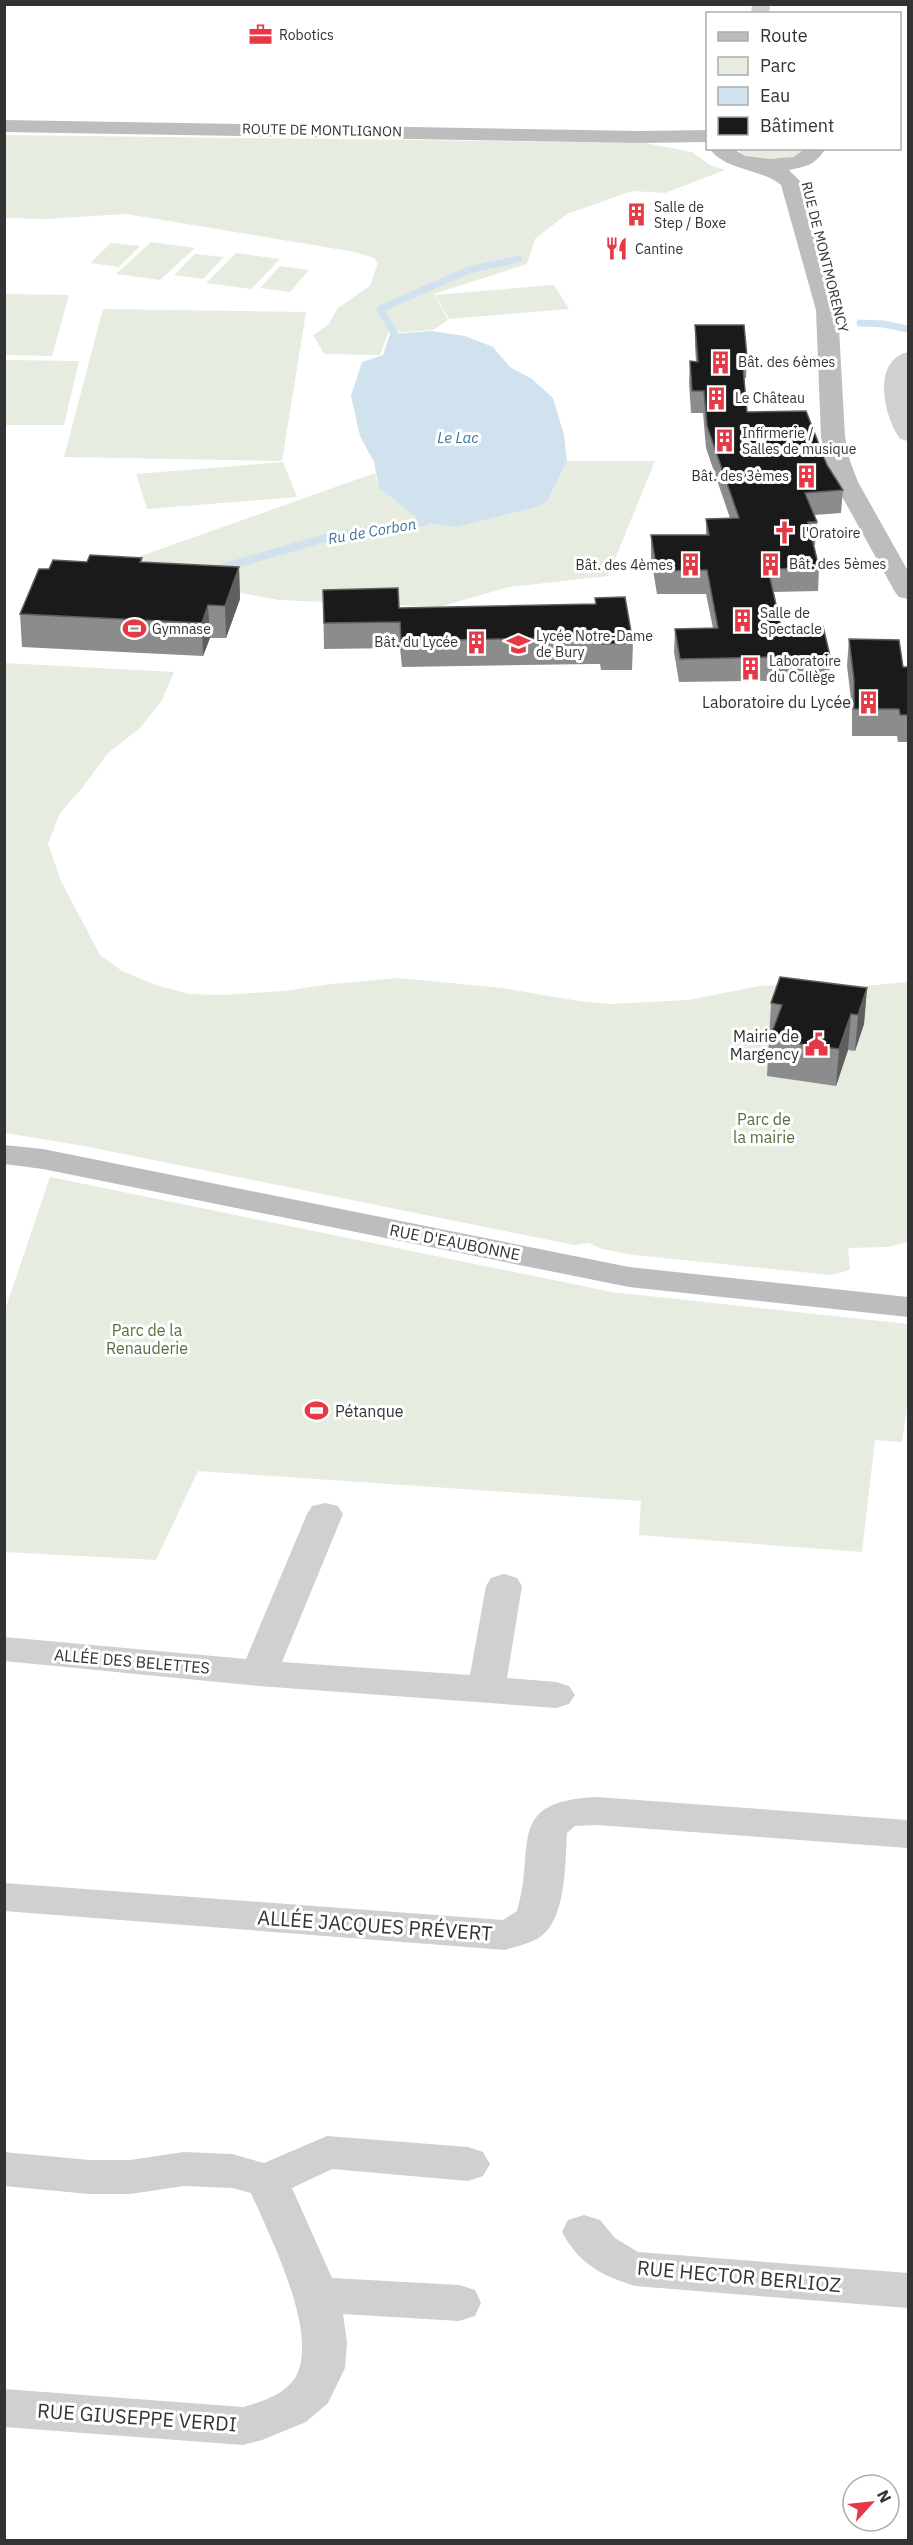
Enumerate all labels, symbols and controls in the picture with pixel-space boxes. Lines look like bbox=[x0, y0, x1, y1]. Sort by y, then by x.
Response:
legend bbox=[706, 12, 901, 150]
office icon: Robotics bbox=[248, 22, 274, 48]
text: Route bbox=[760, 24, 808, 47]
place label: Robotics bbox=[279, 26, 334, 44]
text: Parc bbox=[760, 54, 796, 77]
text: Eau bbox=[760, 84, 790, 107]
text: Bâtiment bbox=[760, 114, 834, 137]
street label: ROUTE DE MONTLIGNON bbox=[242, 120, 402, 140]
street label: RUE DE MONTMORENCY bbox=[798, 180, 853, 335]
place label: Salle de Step / Boxe bbox=[654, 198, 727, 232]
building icon: Salle de Step / Boxe bbox=[623, 202, 649, 228]
restaurant icon: Cantine bbox=[604, 236, 630, 262]
place label: Cantine bbox=[635, 240, 683, 258]
building icon: Bât. des 6èmes bbox=[707, 349, 733, 375]
place label: Bât. des 6èmes bbox=[738, 353, 836, 371]
building icon: Le Château bbox=[704, 385, 730, 411]
place label: Le Château bbox=[735, 389, 805, 407]
place label: Infirmerie / Salles de musique bbox=[742, 424, 857, 458]
water label: Le Lac bbox=[437, 428, 479, 447]
building icon: Infirmerie / Salles de musique bbox=[711, 428, 737, 454]
building icon: Bât. des 3èmes bbox=[794, 463, 820, 489]
place label: Bât. des 3èmes bbox=[692, 467, 789, 485]
water label: Ru de Corbon bbox=[327, 514, 417, 548]
church icon: l'Oratoire bbox=[771, 520, 797, 546]
place label: l'Oratoire bbox=[802, 524, 861, 542]
building icon: Bât. des 5èmes bbox=[758, 551, 784, 577]
building icon: Bât. des 4èmes bbox=[678, 552, 704, 578]
place label: Bât. des 5èmes bbox=[789, 555, 887, 573]
place label: Bât. des 4èmes bbox=[576, 556, 673, 574]
place label: Salle de Spectacle bbox=[760, 604, 822, 638]
building icon: Salle de Spectacle bbox=[729, 608, 755, 634]
sports icon: Gymnase bbox=[121, 616, 147, 642]
place label: Gymnase bbox=[152, 620, 211, 638]
place label: Lycée Notre-Dame de Bury bbox=[536, 627, 653, 661]
building icon: Bât. du Lycée bbox=[463, 629, 489, 655]
school or university icon: Lycée Notre-Dame de Bury bbox=[505, 631, 531, 657]
place label: Bât. du Lycée bbox=[374, 633, 458, 651]
place label: Laboratoire du Collège bbox=[769, 652, 841, 686]
building icon: Laboratoire du Collège bbox=[738, 656, 764, 682]
building icon: Laboratoire du Lycée bbox=[856, 689, 882, 715]
place label: Laboratoire du Lycée bbox=[702, 692, 851, 712]
place label: Mairie de Margency bbox=[730, 1026, 799, 1064]
public building icon: Mairie de Margency bbox=[804, 1032, 830, 1058]
park label: Parc de la mairie bbox=[733, 1109, 795, 1147]
street label: RUE D'EAUBONNE bbox=[388, 1220, 522, 1264]
park label: Parc de la Renauderie bbox=[106, 1320, 188, 1358]
sports icon: Pétanque bbox=[304, 1398, 330, 1424]
place label: Pétanque bbox=[335, 1401, 404, 1421]
street label: ALLÉE DES BELETTES bbox=[53, 1643, 211, 1678]
street label: ALLÉE JACQUES PRÉVERT bbox=[257, 1903, 493, 1947]
street label: RUE HECTOR BERLIOZ bbox=[636, 2254, 842, 2298]
street label: RUE GIUSEPPE VERDI bbox=[36, 2397, 238, 2437]
north arrow bbox=[841, 2473, 901, 2533]
text: N bbox=[873, 2486, 896, 2506]

